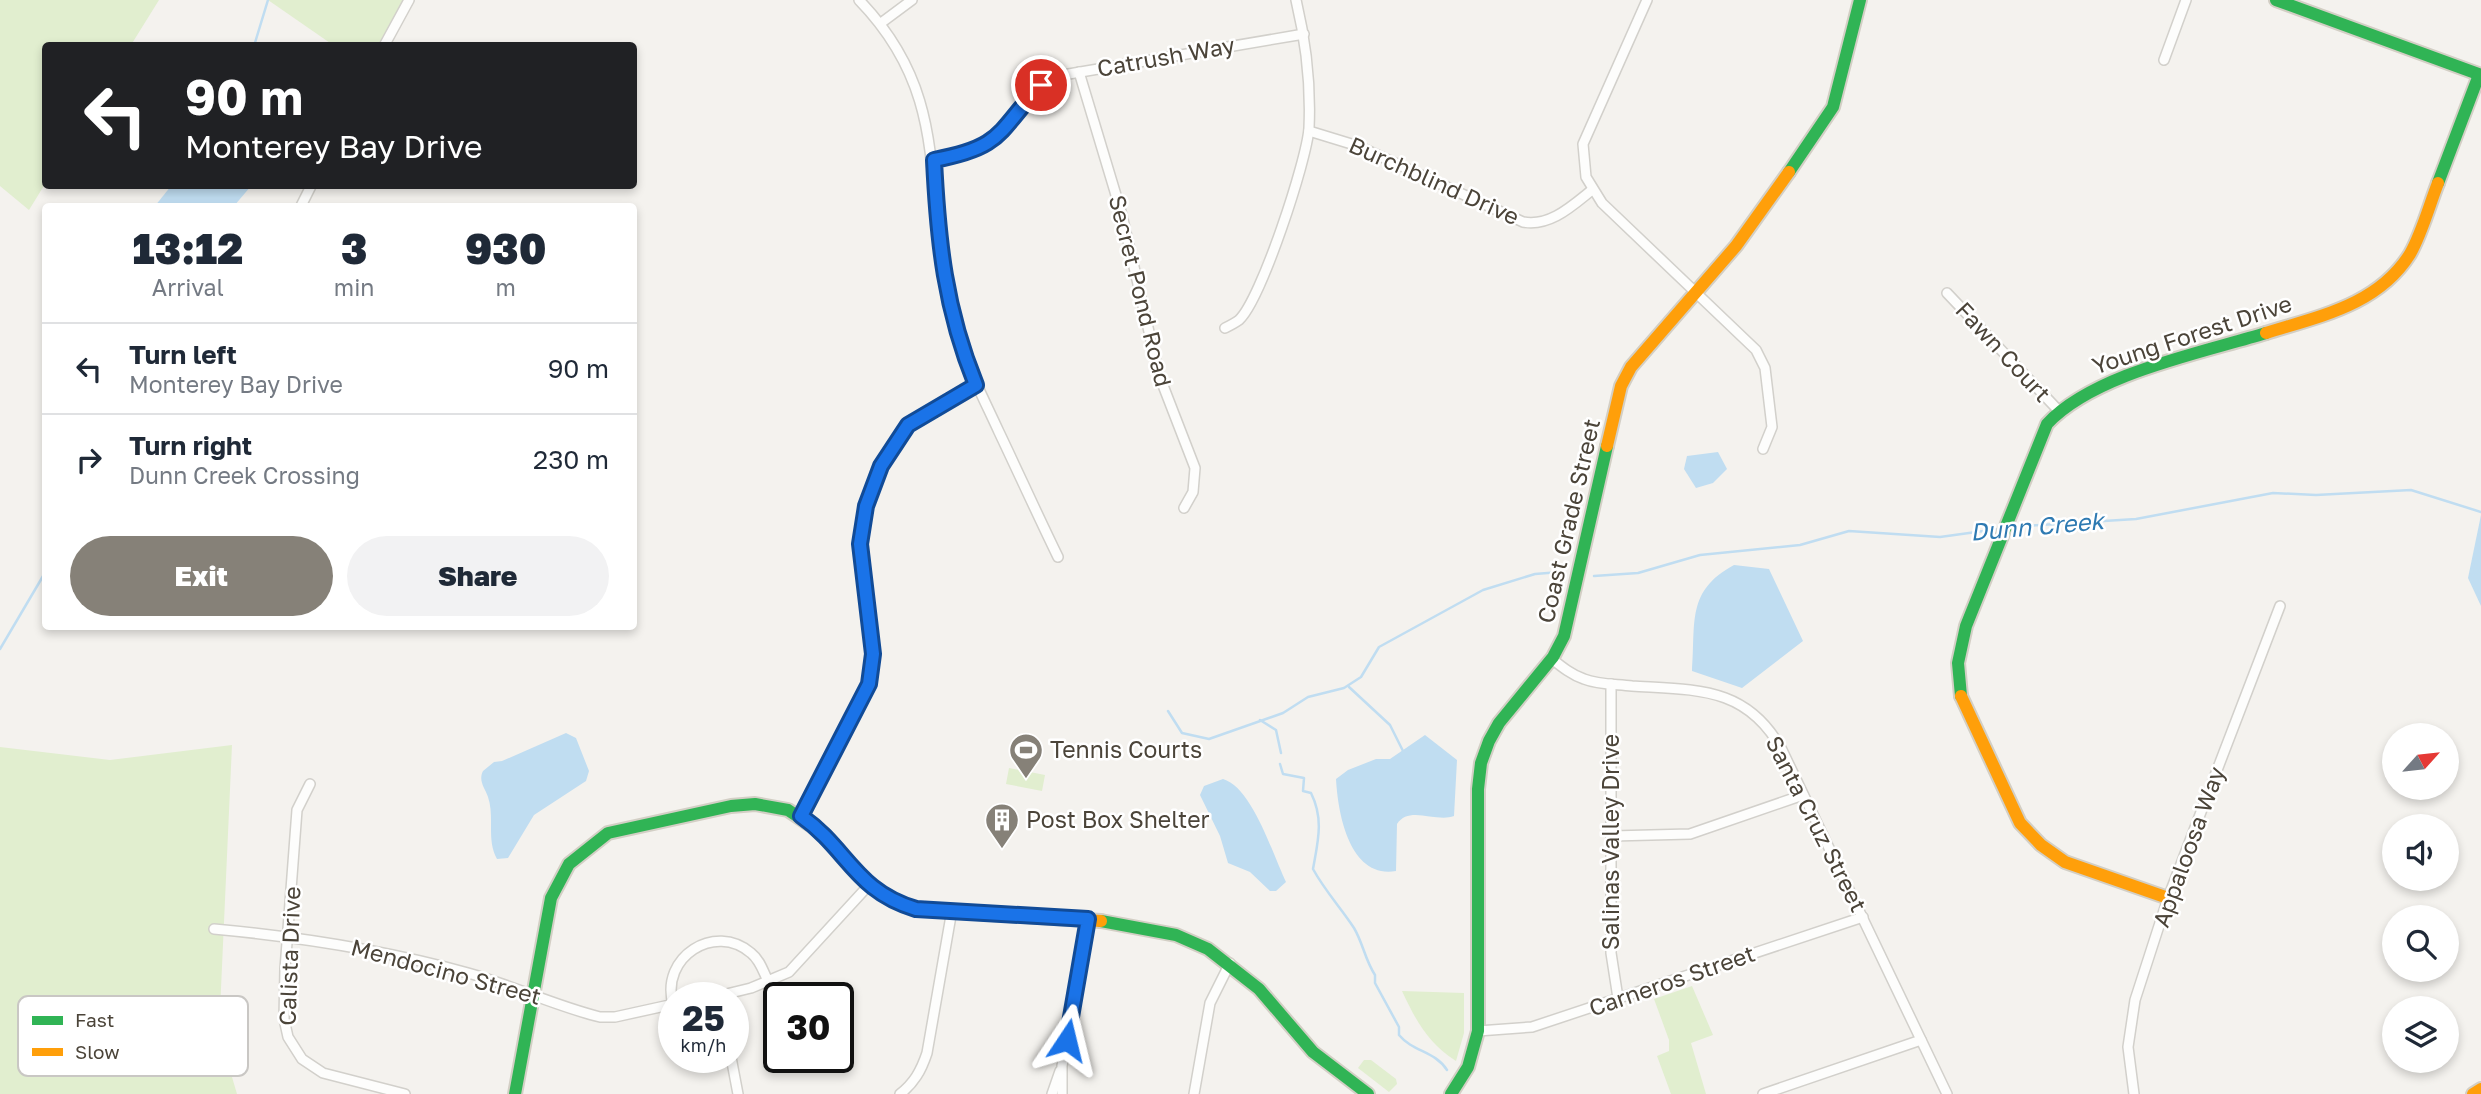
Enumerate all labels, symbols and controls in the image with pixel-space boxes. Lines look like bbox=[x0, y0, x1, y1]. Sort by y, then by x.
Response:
street label: Catrush Way bbox=[1095, 30, 1237, 82]
pin bbox=[1011, 55, 1071, 115]
icon: arrive bbox=[1022, 66, 1060, 104]
text: 90 m bbox=[185, 67, 303, 126]
icon: left bbox=[70, 70, 161, 161]
text: Monterey Bay Drive bbox=[185, 127, 483, 165]
street label: Burchblind Drive bbox=[1345, 130, 1524, 230]
street label: Secret Pond Road bbox=[1104, 192, 1178, 390]
text: 13:12 bbox=[133, 223, 243, 273]
text: 3 bbox=[341, 223, 367, 273]
text: 930 bbox=[465, 223, 546, 273]
text: Arrival bbox=[152, 273, 224, 301]
text: min bbox=[334, 273, 374, 301]
text: m bbox=[496, 273, 516, 301]
street label: Young Forest Drive bbox=[2088, 289, 2295, 380]
street label: Fawn Court bbox=[1950, 296, 2057, 407]
text: Turn left bbox=[129, 339, 237, 370]
icon: left bbox=[70, 350, 108, 388]
text: 90 m bbox=[548, 353, 609, 384]
text: Monterey Bay Drive bbox=[129, 370, 343, 398]
street label: Coast Grade Street bbox=[1531, 416, 1605, 626]
text: Turn right bbox=[129, 430, 252, 461]
icon: right bbox=[70, 441, 108, 479]
text: 230 m bbox=[533, 444, 609, 475]
text: Dunn Creek Crossing bbox=[129, 461, 360, 489]
water label: Dunn Creek bbox=[1969, 505, 2107, 546]
button: Exit bbox=[70, 536, 333, 616]
button: Share bbox=[347, 536, 609, 616]
north arrow bbox=[2382, 723, 2459, 800]
map controls bbox=[2382, 723, 2459, 1073]
sports icon: Tennis Courts bbox=[1007, 731, 1045, 780]
street label: Santa Cruz Street bbox=[1760, 731, 1873, 916]
street label: Salinas Valley Drive bbox=[1596, 734, 1624, 950]
place label: Tennis Courts bbox=[1050, 735, 1202, 763]
street label: Appaloosa Way bbox=[2146, 762, 2230, 931]
building icon: Post Box Shelter bbox=[983, 801, 1021, 850]
place label: Post Box Shelter bbox=[1026, 805, 1210, 833]
button: sound bbox=[2382, 814, 2459, 891]
street label: Calista Drive bbox=[273, 886, 305, 1026]
button: search bbox=[2382, 905, 2459, 982]
street label: Mendocino Street bbox=[348, 932, 544, 1010]
street label: Carneros Street bbox=[1585, 939, 1758, 1022]
speed limit sign: 30 bbox=[763, 982, 854, 1073]
legend bbox=[18, 996, 248, 1076]
button: layers bbox=[2382, 996, 2459, 1073]
text: 25 bbox=[682, 997, 725, 1039]
position arrow bbox=[1030, 1003, 1104, 1077]
text: Fast bbox=[75, 1008, 114, 1031]
text: km/h bbox=[681, 1034, 726, 1056]
text: Slow bbox=[75, 1040, 120, 1063]

